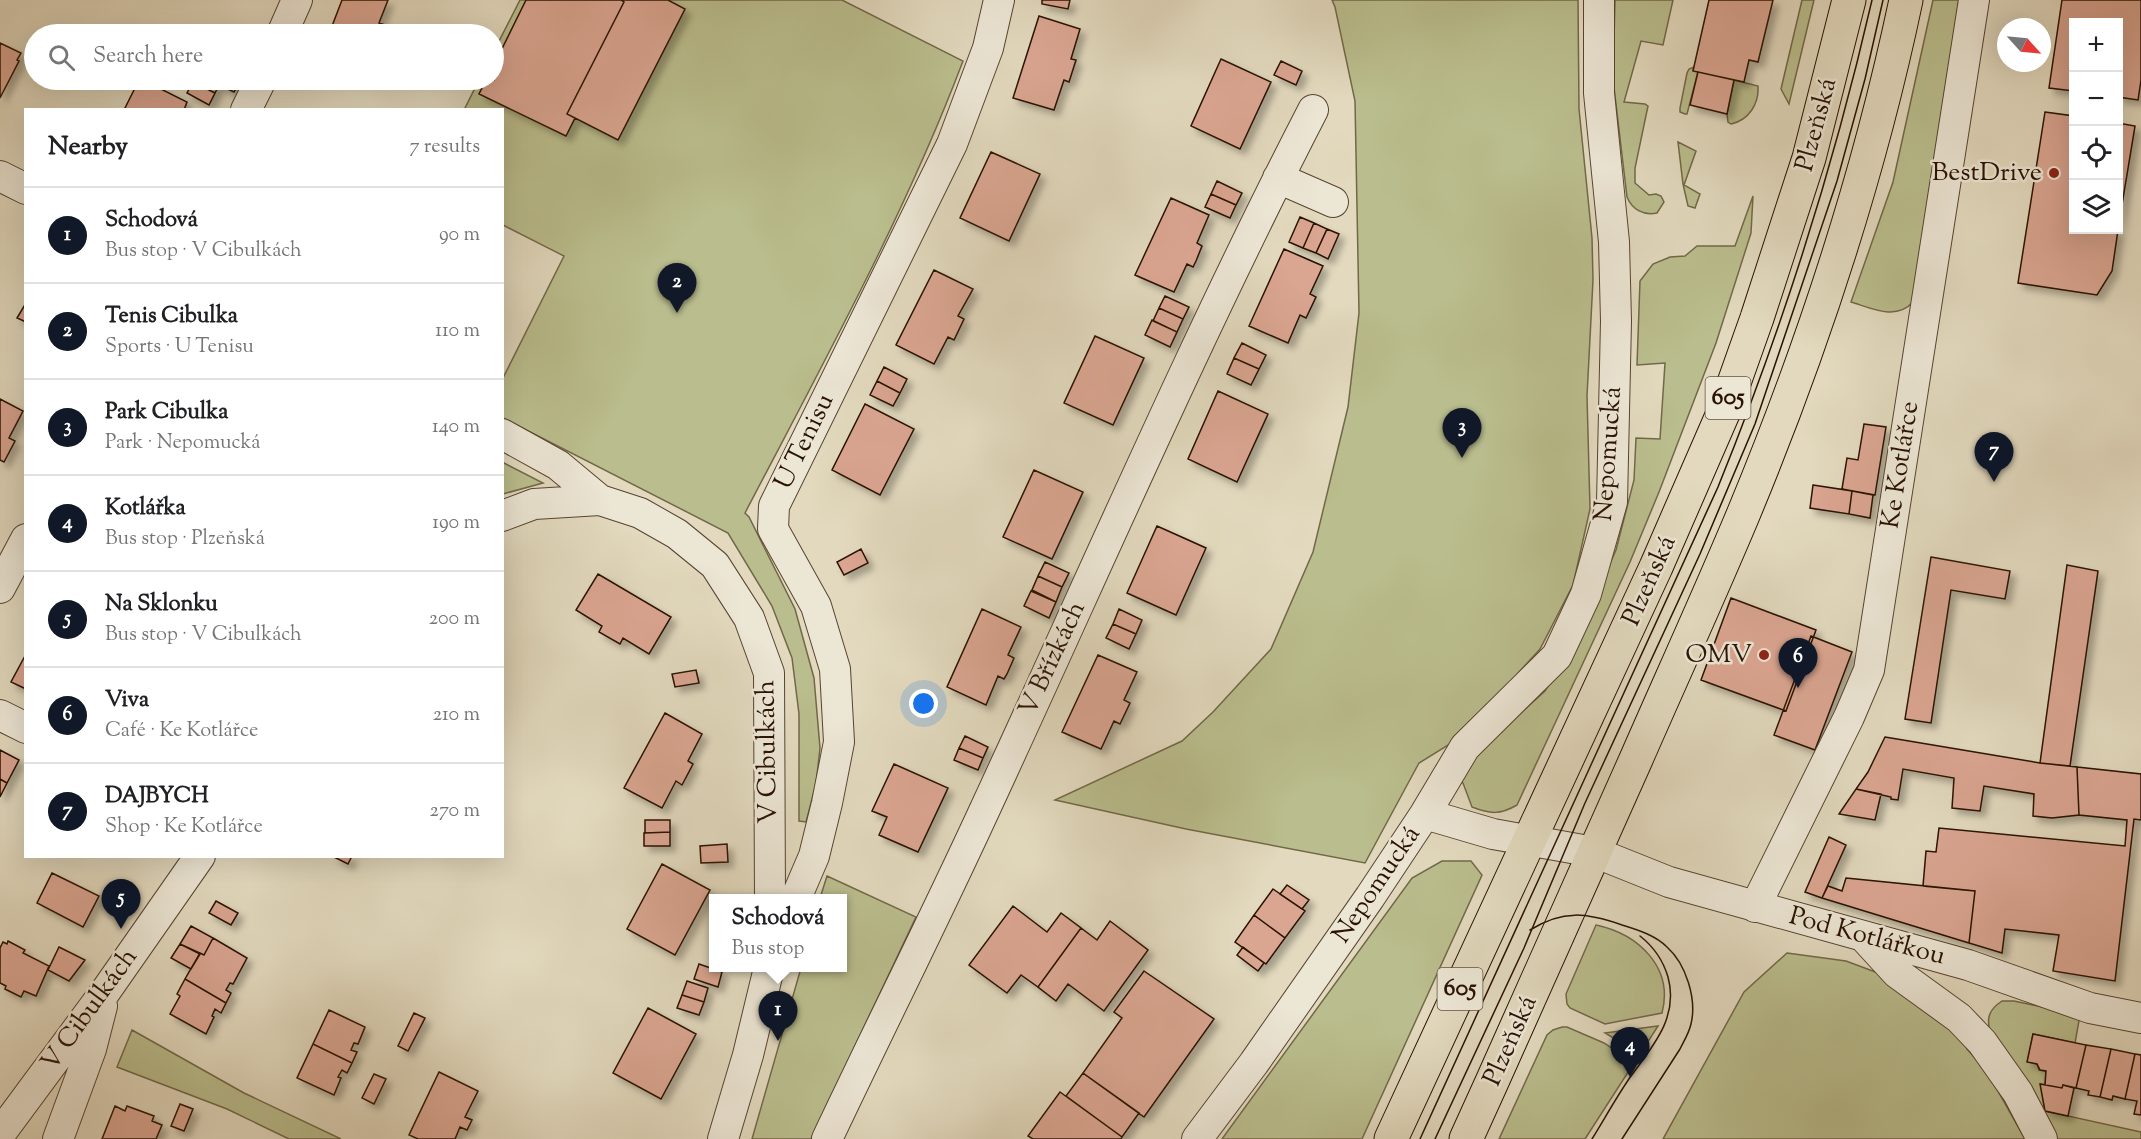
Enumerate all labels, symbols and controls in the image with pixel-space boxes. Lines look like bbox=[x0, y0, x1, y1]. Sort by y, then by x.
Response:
north arrow bbox=[1997, 18, 2051, 72]
map controls bbox=[2069, 18, 2123, 234]
button: + bbox=[2069, 18, 2123, 72]
search box bbox=[24, 24, 504, 90]
icon: search bbox=[45, 41, 78, 74]
text: Search here bbox=[93, 41, 203, 73]
button: − bbox=[2069, 72, 2123, 126]
street label: Plzeňská bbox=[1787, 74, 1847, 176]
button: locate bbox=[2069, 126, 2123, 180]
text: Nearby bbox=[48, 129, 128, 166]
text: 7 results bbox=[409, 133, 480, 162]
place label: BestDrive bbox=[1932, 155, 2042, 192]
marker: BestDrive bbox=[2047, 166, 2061, 180]
button: layers bbox=[2069, 180, 2123, 234]
text: Schodová bbox=[105, 205, 198, 237]
text: 1 bbox=[64, 221, 71, 250]
text: 90 m bbox=[439, 221, 480, 250]
text: Bus stop · V Cibulkách bbox=[105, 237, 302, 266]
pin: 2 bbox=[658, 264, 696, 313]
text: Tenis Cibulka bbox=[105, 301, 238, 333]
text: 2 bbox=[63, 317, 72, 346]
text: 110 m bbox=[435, 317, 480, 346]
text: Sports · U Tenisu bbox=[105, 333, 254, 362]
road number: 605 bbox=[1706, 377, 1750, 419]
street label: Nepomucká bbox=[1586, 385, 1632, 523]
street label: U Tenisu bbox=[766, 388, 844, 496]
text: Park Cibulka bbox=[105, 397, 228, 429]
street label: Ke Kotlářce bbox=[1873, 399, 1929, 531]
pin: 3 bbox=[1442, 408, 1482, 458]
text: 3 bbox=[63, 413, 72, 442]
text: 140 m bbox=[432, 413, 480, 442]
text: Park · Nepomucká bbox=[105, 429, 261, 458]
pin: 7 bbox=[1974, 432, 2014, 482]
text: Kotlářka bbox=[105, 493, 186, 525]
text: 4 bbox=[62, 509, 73, 538]
text: 190 m bbox=[432, 509, 480, 538]
text: Bus stop · Plzeňská bbox=[105, 525, 265, 554]
street label: Plzeňská bbox=[1614, 530, 1686, 632]
text: Na Sklonku bbox=[105, 589, 218, 621]
street label: V Břízkách bbox=[1010, 596, 1096, 722]
text: 5 bbox=[64, 605, 71, 634]
text: 200 m bbox=[429, 605, 480, 634]
text: Bus stop · V Cibulkách bbox=[105, 621, 302, 650]
place label: OMV bbox=[1685, 637, 1752, 674]
pin: 6 bbox=[1778, 638, 1818, 688]
marker: OMV bbox=[1757, 648, 1771, 662]
street label: V Cibulkách bbox=[748, 680, 788, 824]
text: Viva bbox=[105, 685, 149, 717]
your location bbox=[909, 689, 938, 718]
text: 6 bbox=[63, 701, 72, 730]
text: 210 m bbox=[433, 701, 480, 730]
text: Café · Ke Kotlářce bbox=[105, 717, 258, 746]
text: DAJBYCH bbox=[105, 781, 209, 813]
text: 7 bbox=[62, 797, 73, 826]
text: 270 m bbox=[430, 797, 480, 826]
text: Shop · Ke Kotlářce bbox=[105, 813, 263, 842]
street label: Nepomucká bbox=[1324, 819, 1430, 951]
pin: 5 bbox=[102, 880, 140, 929]
popup bbox=[709, 894, 847, 972]
street label: Pod Kotlářkou bbox=[1785, 898, 1949, 976]
text: Schodová bbox=[732, 903, 824, 935]
text: Bus stop bbox=[732, 935, 804, 964]
street label: V Cibulkách bbox=[33, 941, 147, 1079]
road number: 605 bbox=[1438, 968, 1482, 1010]
street label: Plzeňská bbox=[1475, 990, 1547, 1092]
pin: 1 bbox=[758, 992, 798, 1041]
pin: 4 bbox=[1610, 1028, 1650, 1077]

